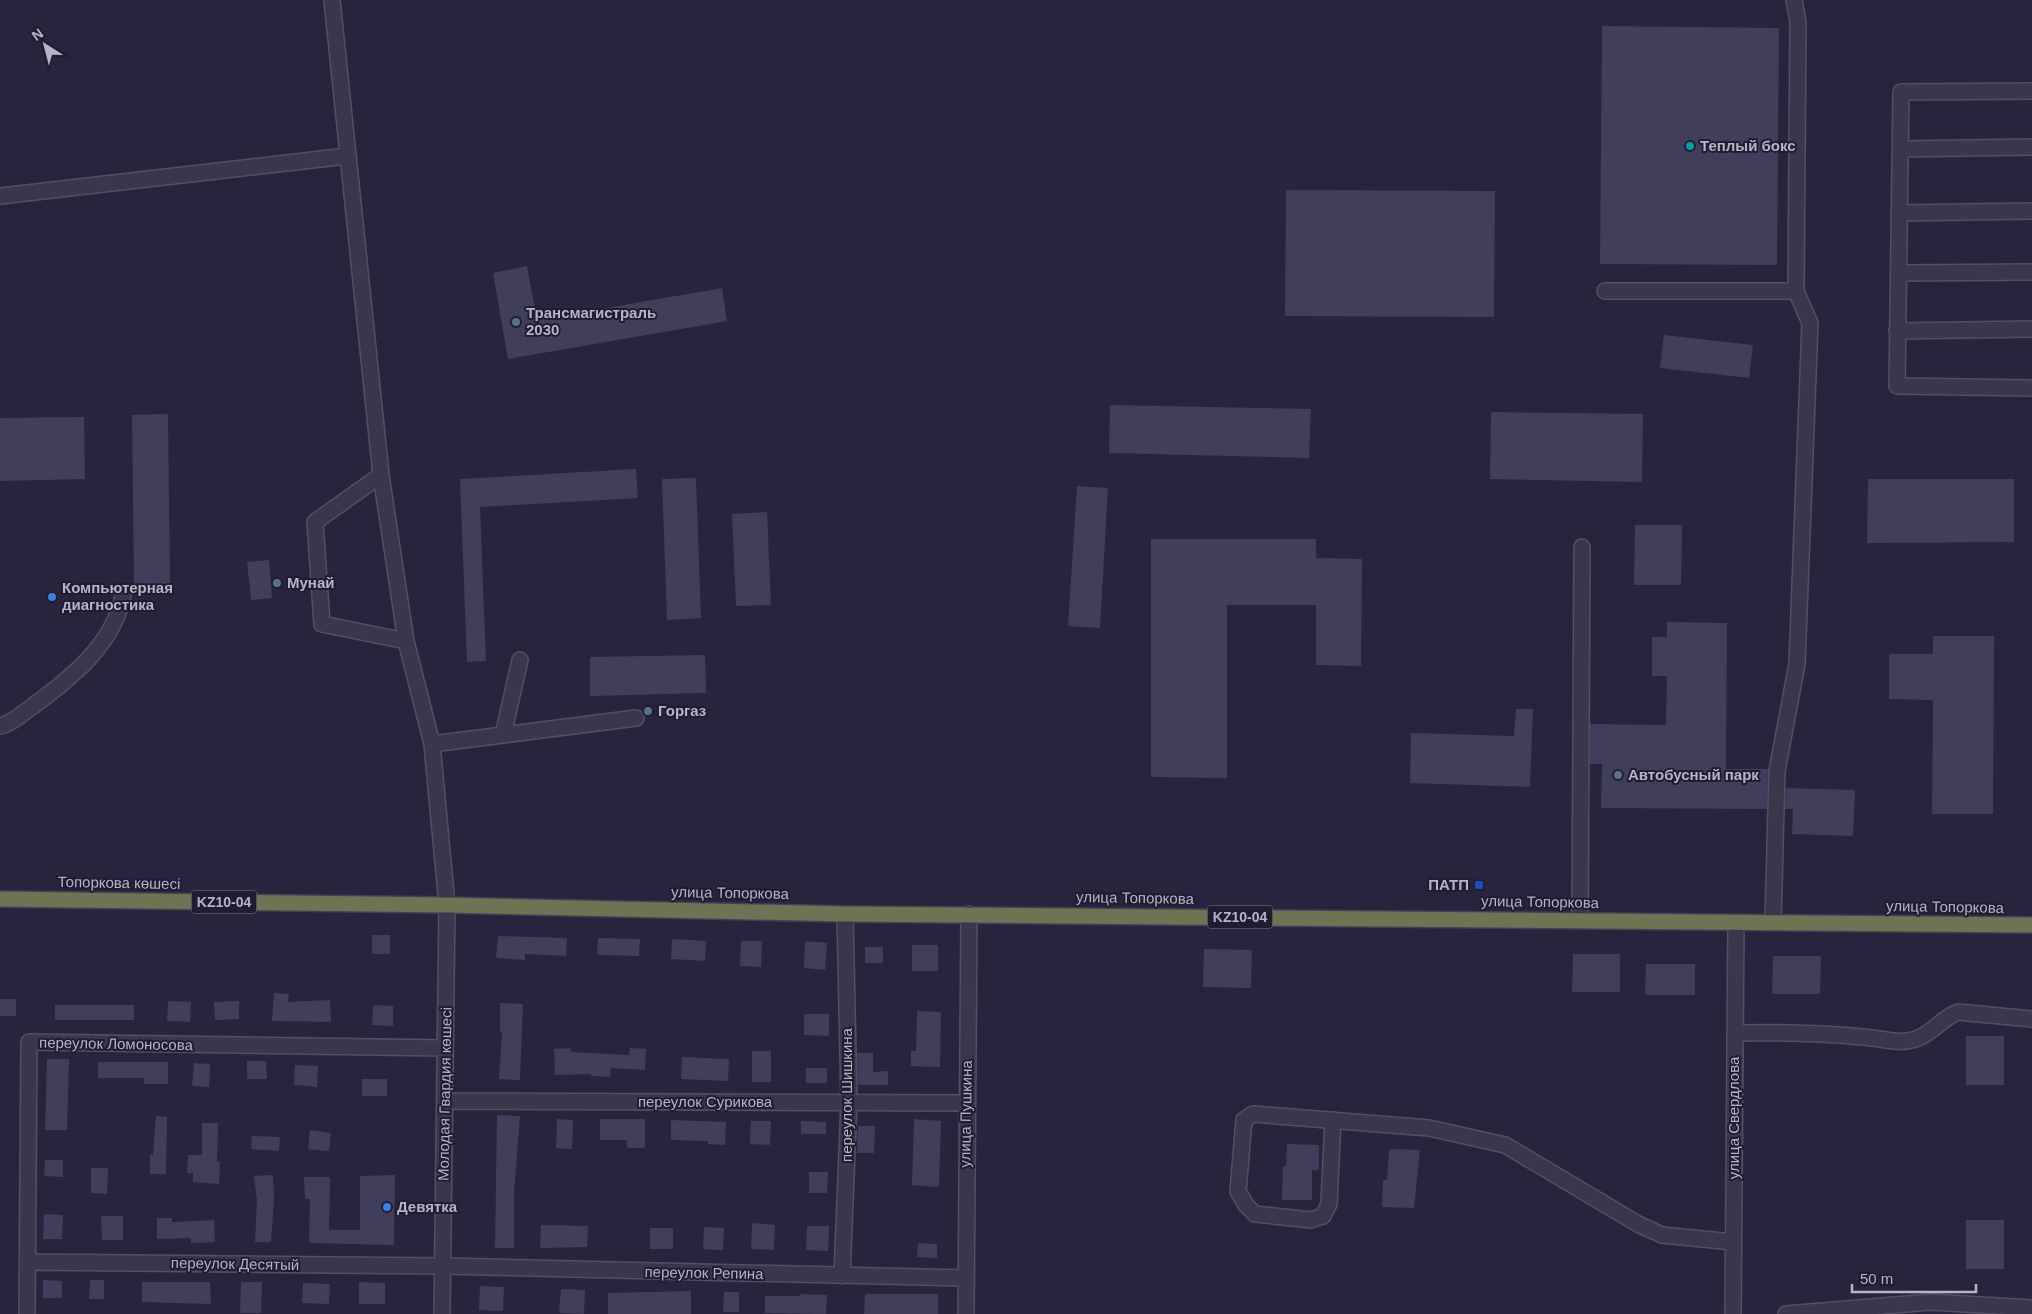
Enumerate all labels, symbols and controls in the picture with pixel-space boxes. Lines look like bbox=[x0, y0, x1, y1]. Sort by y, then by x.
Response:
north arrow bbox=[20, 20, 70, 70]
text: N bbox=[29, 25, 46, 44]
place label: Теплый бокс bbox=[1700, 137, 1796, 154]
marker: Теплый бокс bbox=[1684, 140, 1696, 152]
place label: Трансмагистраль 2030 bbox=[526, 304, 656, 338]
marker: Трансмагистраль 2030 bbox=[510, 316, 522, 328]
place label: Мунай bbox=[287, 574, 334, 591]
marker: Мунай bbox=[271, 577, 283, 589]
place label: Компьютерная диагностика bbox=[62, 579, 173, 613]
marker: Компьютерная диагностика bbox=[46, 591, 58, 603]
place label: Горгаз bbox=[658, 702, 706, 719]
marker: Горгаз bbox=[642, 705, 654, 717]
place label: Автобусный парк bbox=[1628, 766, 1759, 783]
marker: Автобусный парк bbox=[1612, 769, 1624, 781]
street label: Топоркова көшесі bbox=[58, 873, 180, 892]
place label: ПАТП bbox=[1428, 876, 1469, 893]
marker: ПАТП bbox=[1473, 879, 1485, 891]
street label: улица Топоркова bbox=[671, 883, 790, 902]
street label: улица Топоркова bbox=[1076, 888, 1195, 907]
road number: KZ10-04 bbox=[192, 890, 256, 914]
street label: улица Топоркова bbox=[1481, 892, 1600, 911]
street label: улица Топоркова bbox=[1886, 897, 2005, 916]
road number: KZ10-04 bbox=[1208, 906, 1272, 929]
street label: Молодая Гвардия көшесі bbox=[434, 1007, 455, 1181]
street label: переулок Шишкина bbox=[838, 1027, 855, 1162]
street label: переулок Ломоносова bbox=[39, 1034, 194, 1053]
street label: улица Свердлова bbox=[1725, 1056, 1742, 1179]
street label: улица Пушкина bbox=[956, 1060, 975, 1168]
street label: переулок Сурикова bbox=[638, 1093, 773, 1110]
place label: Девятка bbox=[397, 1198, 458, 1215]
marker: Девятка bbox=[381, 1201, 393, 1213]
street label: переулок Десятый bbox=[171, 1254, 299, 1273]
scale bar bbox=[1852, 1262, 1976, 1294]
street label: переулок Репина bbox=[644, 1263, 764, 1282]
text: 50 m bbox=[1860, 1270, 1893, 1287]

